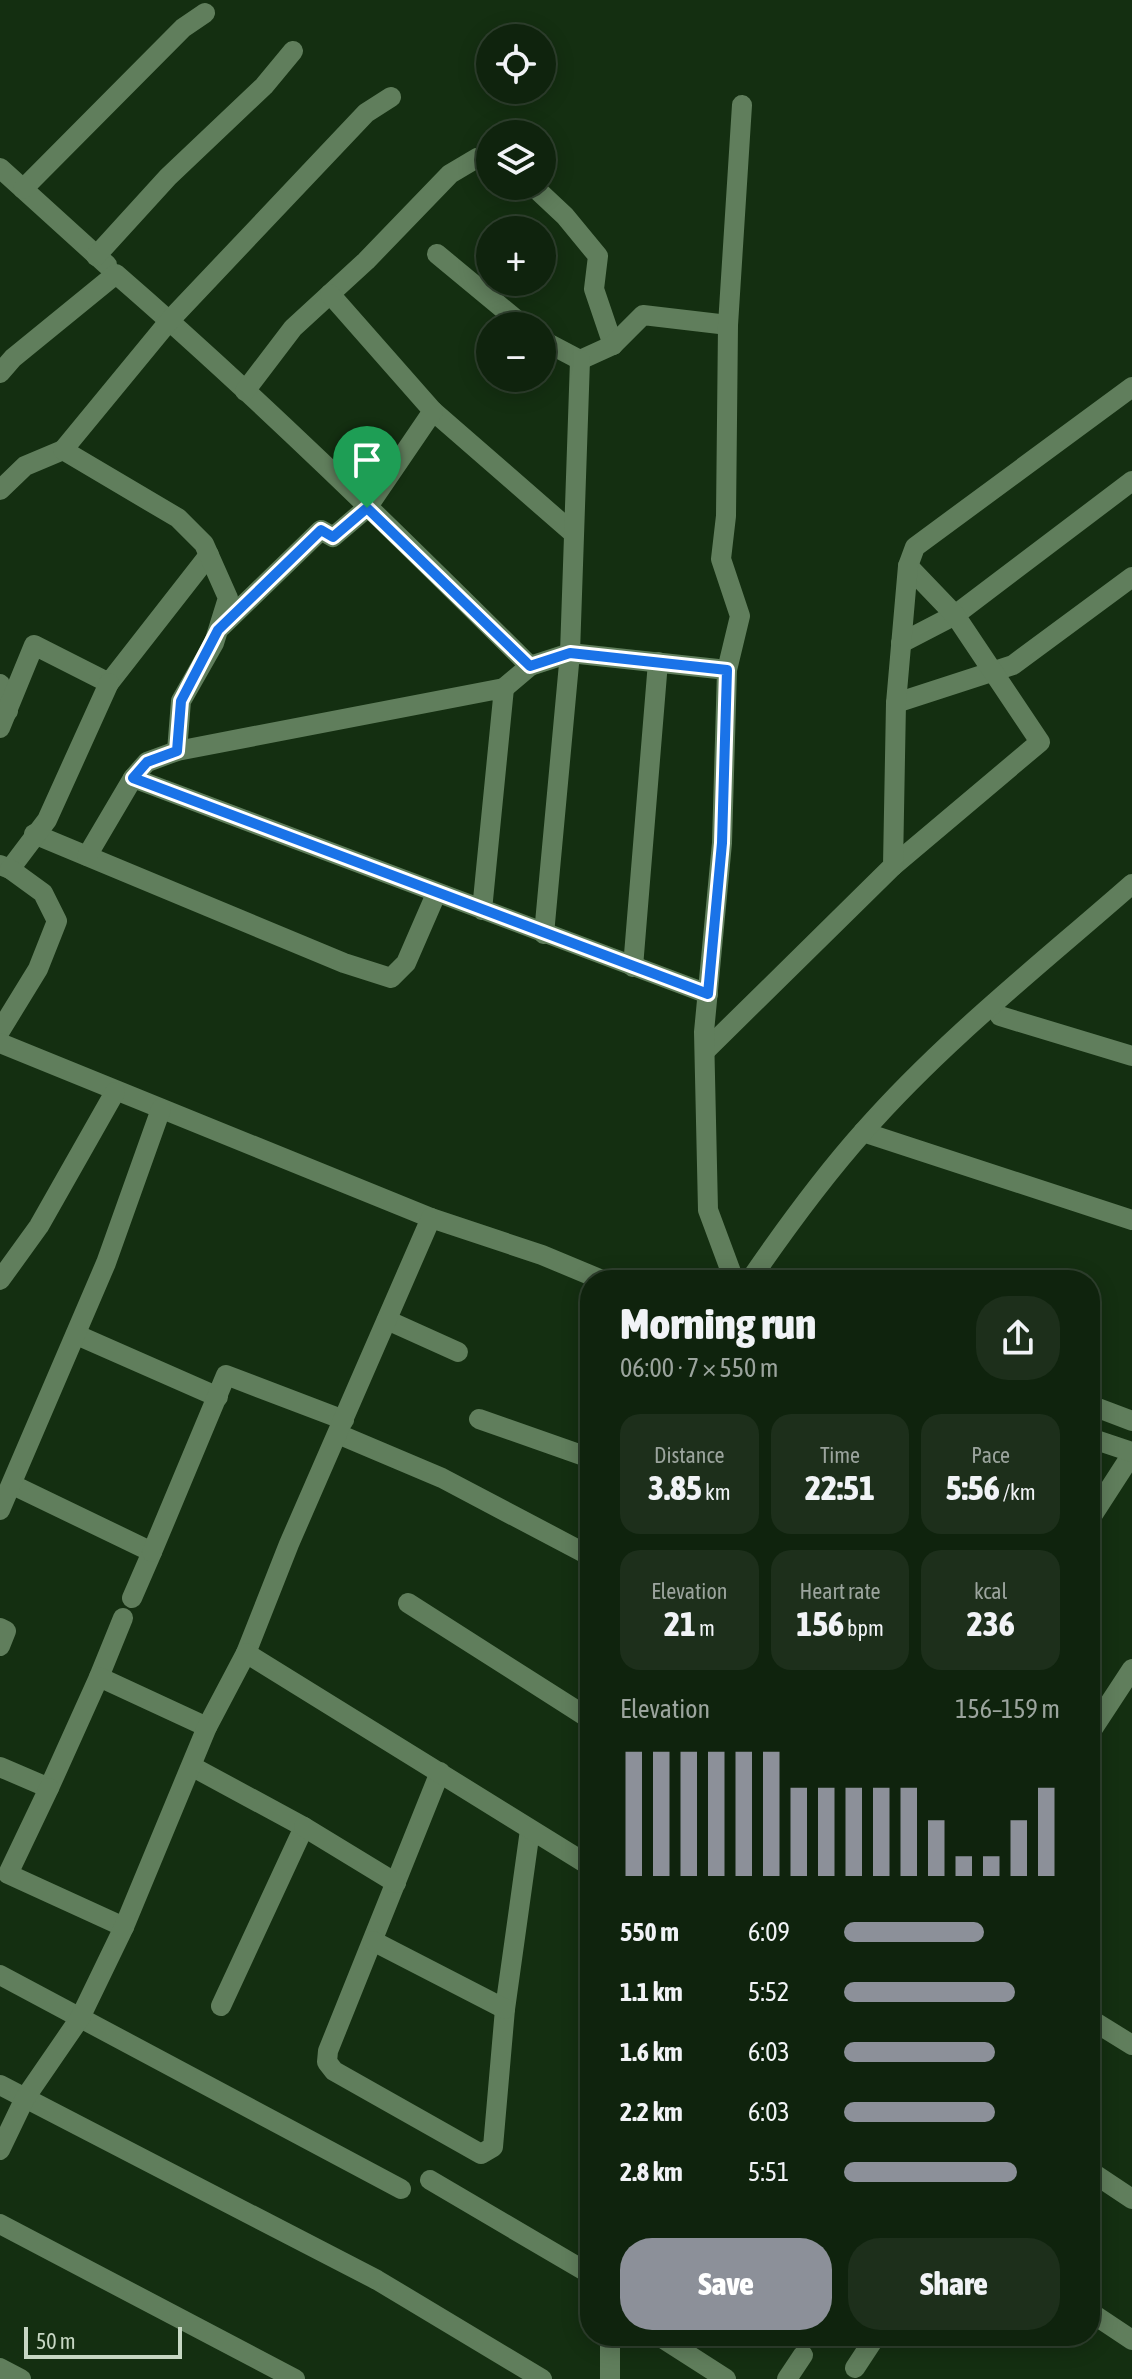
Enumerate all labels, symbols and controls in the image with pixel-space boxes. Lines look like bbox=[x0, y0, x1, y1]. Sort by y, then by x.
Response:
map controls bbox=[476, 24, 556, 392]
button: locate bbox=[476, 24, 556, 104]
button: layers bbox=[476, 120, 556, 200]
button: + bbox=[476, 216, 556, 296]
button: − bbox=[476, 312, 556, 392]
pin bbox=[333, 426, 401, 508]
icon: arrive bbox=[345, 438, 389, 482]
button: share bbox=[976, 1296, 1060, 1380]
text: Morning run bbox=[620, 1298, 816, 1348]
text: 06:00 · 7 × 550 m bbox=[620, 1353, 779, 1383]
text: Distance bbox=[654, 1442, 725, 1468]
text: Time bbox=[820, 1442, 860, 1468]
text: Pace bbox=[971, 1442, 1010, 1468]
text: 3.85 bbox=[648, 1468, 702, 1507]
text: 22:51 bbox=[805, 1468, 875, 1507]
text: 5:56 bbox=[946, 1468, 1000, 1507]
text: km bbox=[702, 1479, 731, 1505]
text: /km bbox=[1000, 1479, 1036, 1505]
text: Elevation bbox=[651, 1578, 727, 1604]
text: Heart rate bbox=[799, 1578, 881, 1604]
text: kcal bbox=[974, 1578, 1007, 1604]
text: 21 bbox=[664, 1604, 696, 1643]
text: 156 bbox=[796, 1604, 844, 1643]
text: 236 bbox=[967, 1604, 1015, 1643]
text: m bbox=[696, 1615, 715, 1641]
text: bpm bbox=[844, 1615, 884, 1641]
text: Elevation bbox=[620, 1694, 710, 1724]
text: 156–159 m bbox=[955, 1694, 1060, 1724]
text: 550 m bbox=[620, 1917, 679, 1947]
text: 6:09 bbox=[748, 1917, 790, 1947]
text: 1.1 km bbox=[620, 1977, 683, 2007]
text: 5:52 bbox=[748, 1977, 789, 2007]
text: 1.6 km bbox=[620, 2037, 683, 2067]
text: 6:03 bbox=[748, 2037, 790, 2067]
text: 2.2 km bbox=[620, 2097, 683, 2127]
text: 6:03 bbox=[748, 2097, 790, 2127]
text: 2.8 km bbox=[620, 2157, 683, 2187]
text: 5:51 bbox=[748, 2157, 789, 2187]
button: Save bbox=[620, 2238, 832, 2330]
button: Share bbox=[848, 2238, 1060, 2330]
scale bar bbox=[24, 2323, 182, 2359]
text: 50 m bbox=[36, 2328, 76, 2354]

